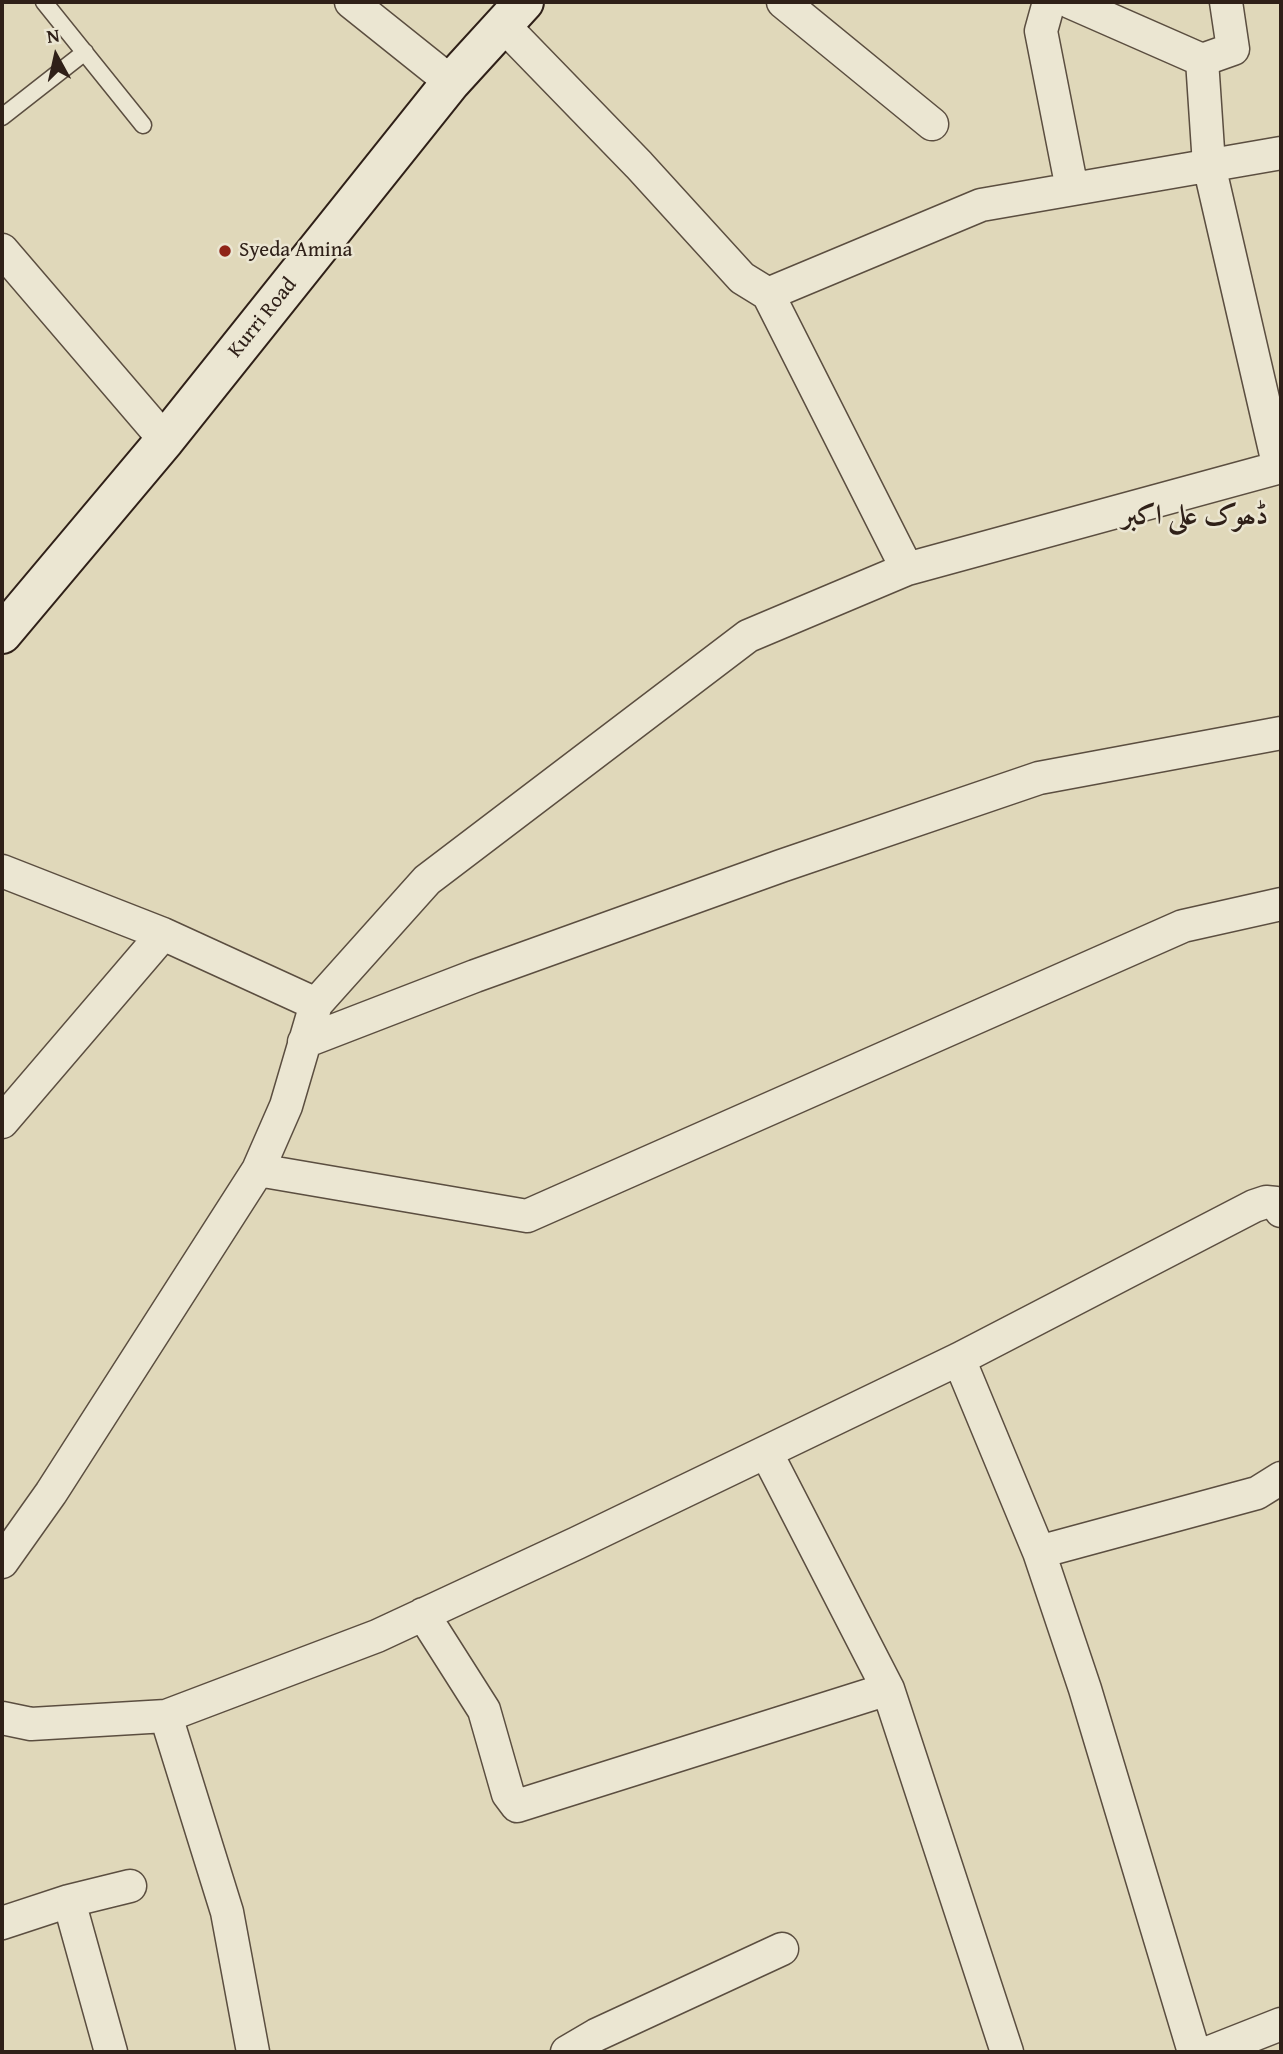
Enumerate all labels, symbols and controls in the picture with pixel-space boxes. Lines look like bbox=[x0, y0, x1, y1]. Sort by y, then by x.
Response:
text: N bbox=[45, 20, 61, 50]
north arrow bbox=[21, 21, 91, 91]
place label: Syeda Amina bbox=[239, 238, 352, 264]
marker: Syeda Amina bbox=[217, 243, 233, 259]
street label: Kurri Road bbox=[223, 273, 303, 363]
district label: ڈھوک علی اکبر bbox=[1122, 500, 1268, 534]

